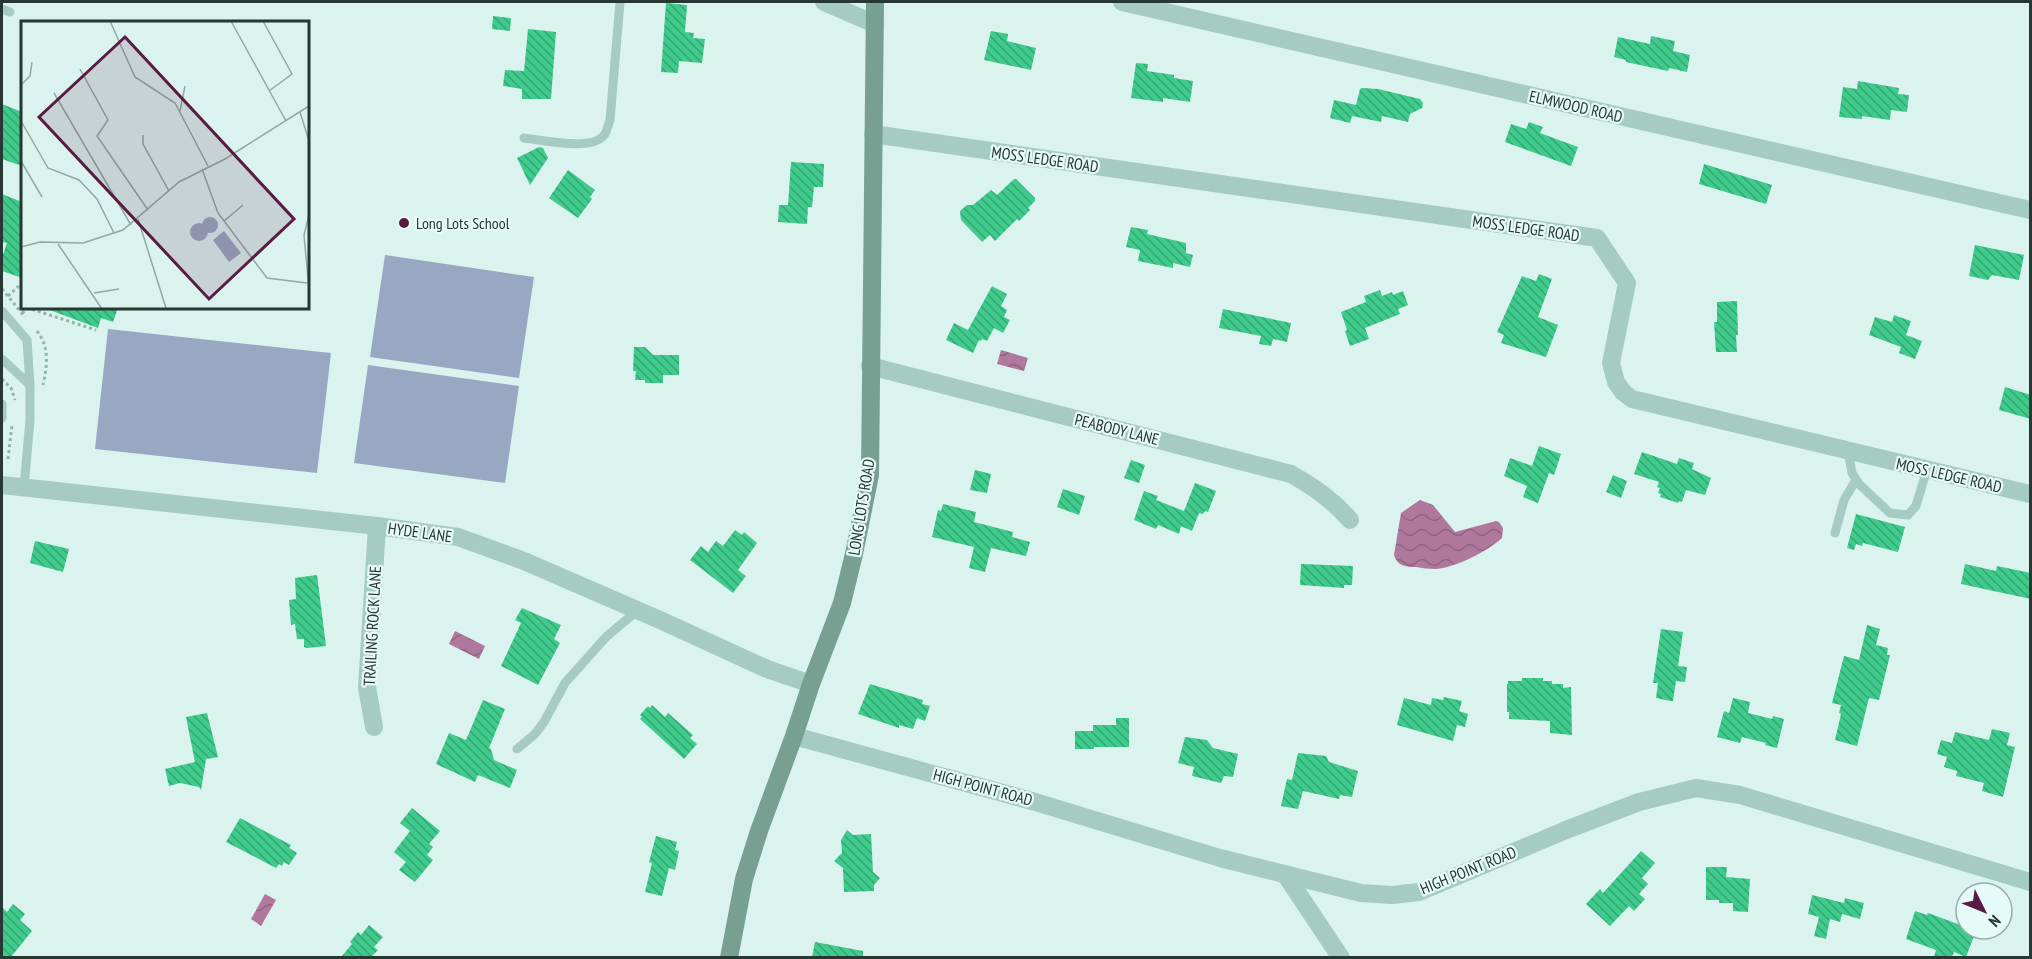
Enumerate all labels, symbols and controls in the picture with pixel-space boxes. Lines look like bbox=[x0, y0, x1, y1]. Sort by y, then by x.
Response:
inset map bbox=[21, 21, 309, 309]
street label: ELMWOOD ROAD bbox=[1527, 86, 1625, 126]
street label: MOSS LEDGE ROAD bbox=[990, 142, 1100, 176]
street label: MOSS LEDGE ROAD bbox=[1471, 211, 1581, 245]
place label: Long Lots School bbox=[416, 213, 510, 233]
marker: Long Lots School bbox=[397, 216, 411, 230]
street label: PEABODY LANE bbox=[1073, 409, 1161, 449]
street label: MOSS LEDGE ROAD bbox=[1894, 453, 2004, 497]
street label: LONG LOTS ROAD bbox=[844, 457, 878, 557]
street label: HYDE LANE bbox=[387, 518, 453, 546]
street label: TRAILING ROCK LANE bbox=[359, 565, 385, 686]
street label: HIGH POINT ROAD bbox=[931, 764, 1035, 810]
street label: HIGH POINT ROAD bbox=[1417, 842, 1519, 898]
north arrow bbox=[1954, 881, 2014, 941]
text: N bbox=[1985, 911, 2005, 931]

